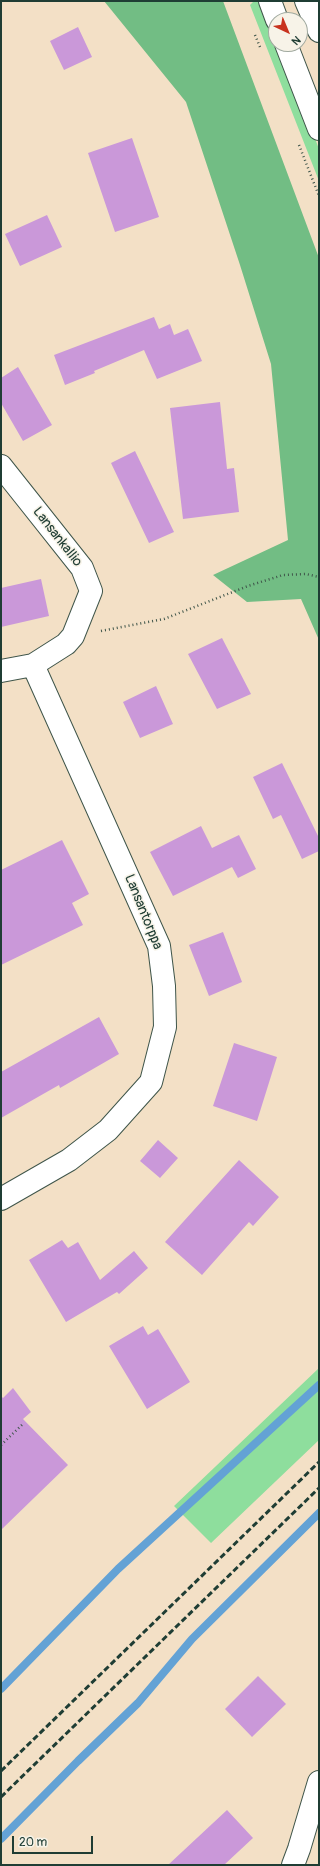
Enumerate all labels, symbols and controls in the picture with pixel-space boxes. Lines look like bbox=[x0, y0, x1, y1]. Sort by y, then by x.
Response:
north arrow bbox=[268, 12, 308, 52]
text: N bbox=[289, 33, 303, 48]
street label: Lansankallio bbox=[29, 504, 85, 570]
street label: Lansantorppa bbox=[120, 872, 166, 952]
scale bar bbox=[14, 1828, 95, 1854]
text: 20 m bbox=[19, 1835, 47, 1850]

